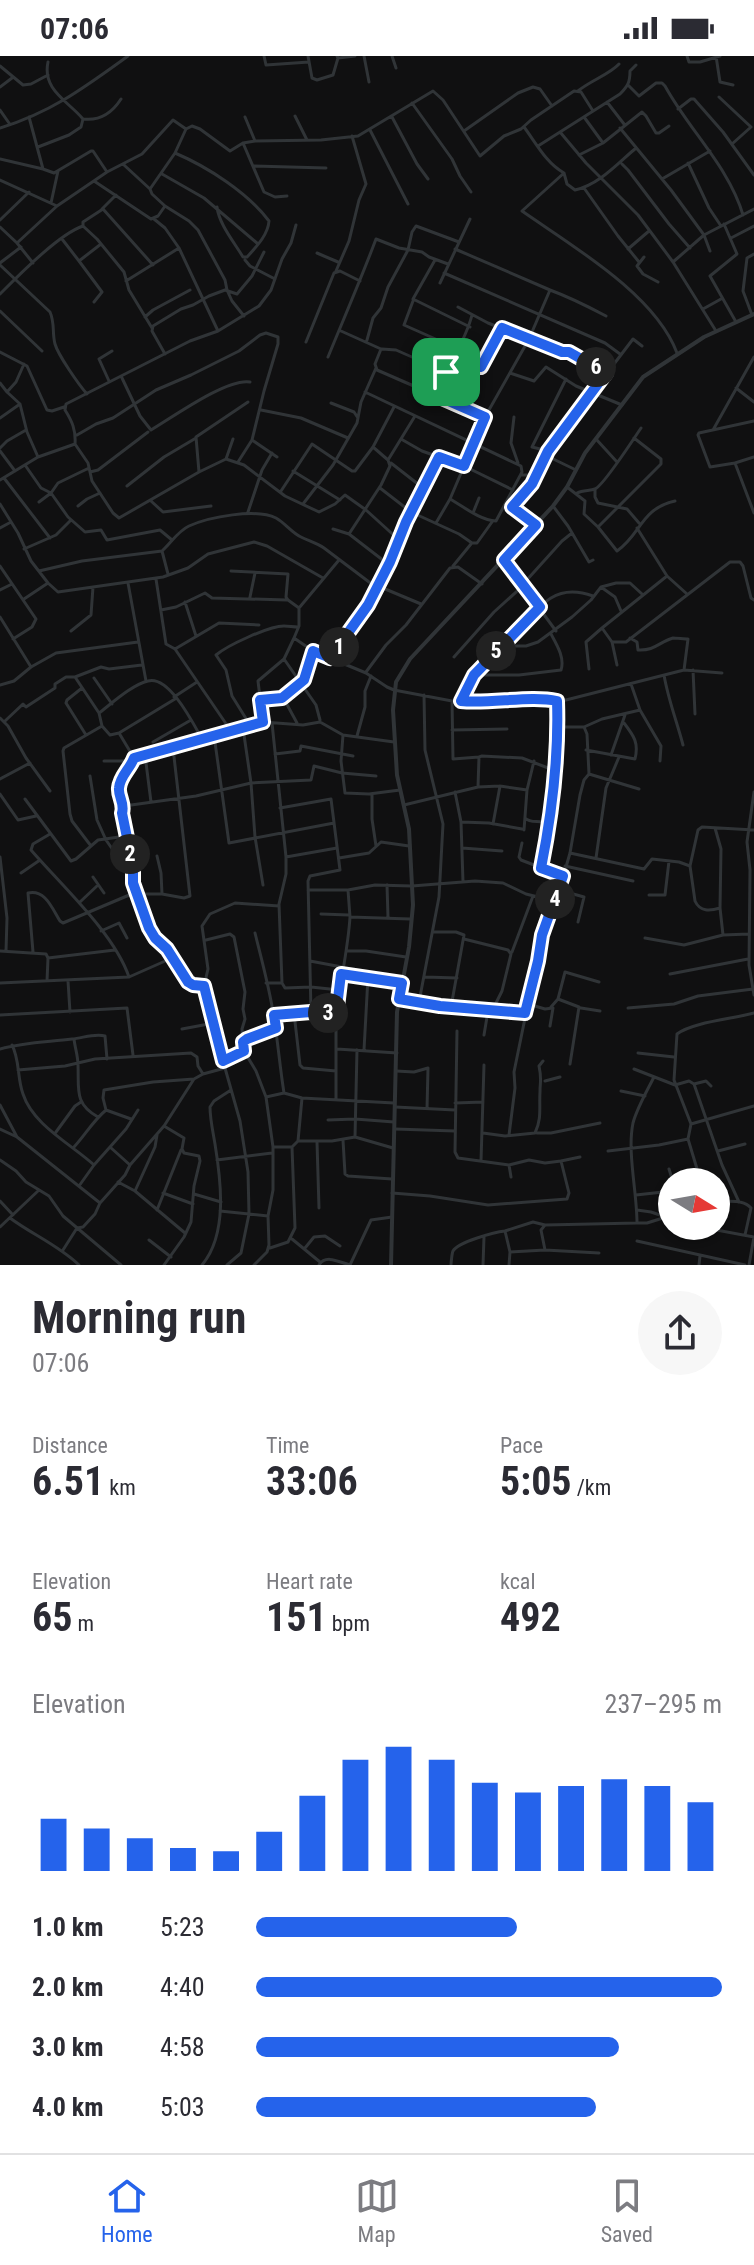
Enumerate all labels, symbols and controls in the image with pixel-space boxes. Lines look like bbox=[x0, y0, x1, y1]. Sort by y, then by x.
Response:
text: 07:06 bbox=[40, 11, 109, 46]
pin bbox=[412, 338, 480, 406]
pin: 6 bbox=[576, 347, 616, 387]
icon: arrive bbox=[424, 350, 468, 394]
text: 6 bbox=[590, 354, 602, 379]
pin: 1 bbox=[319, 627, 359, 667]
pin: 5 bbox=[476, 631, 516, 671]
text: 1 bbox=[333, 634, 345, 659]
text: 5 bbox=[490, 638, 502, 663]
pin: 2 bbox=[110, 834, 150, 874]
text: 2 bbox=[124, 841, 136, 866]
pin: 4 bbox=[535, 879, 575, 919]
text: 4 bbox=[549, 886, 561, 911]
pin: 3 bbox=[308, 993, 348, 1033]
text: 3 bbox=[322, 1000, 334, 1025]
north arrow bbox=[658, 1168, 730, 1240]
map controls bbox=[658, 1168, 730, 1240]
button: share bbox=[638, 1291, 722, 1375]
text: Morning run bbox=[32, 1292, 246, 1344]
text: 07:06 bbox=[32, 1348, 89, 1378]
text: Distance bbox=[32, 1433, 108, 1458]
text: Time bbox=[266, 1433, 309, 1458]
text: Pace bbox=[500, 1433, 543, 1458]
text: 6.51 bbox=[32, 1458, 104, 1505]
text: 33:06 bbox=[266, 1458, 358, 1505]
text: 5:05 bbox=[500, 1458, 572, 1505]
text: km bbox=[104, 1475, 136, 1500]
text: /km bbox=[572, 1475, 611, 1500]
text: Elevation bbox=[32, 1569, 111, 1594]
text: Heart rate bbox=[266, 1569, 353, 1594]
text: kcal bbox=[500, 1569, 535, 1594]
text: 65 bbox=[32, 1594, 72, 1641]
text: 151 bbox=[266, 1594, 327, 1641]
text: 492 bbox=[500, 1594, 561, 1641]
text: m bbox=[72, 1611, 94, 1636]
text: bpm bbox=[327, 1611, 370, 1636]
text: Elevation bbox=[32, 1689, 126, 1719]
text: 237–295 m bbox=[605, 1689, 722, 1719]
text: 1.0 km bbox=[32, 1912, 104, 1942]
text: 5:23 bbox=[160, 1912, 205, 1942]
text: 2.0 km bbox=[32, 1972, 104, 2002]
text: 4:40 bbox=[160, 1972, 205, 2002]
text: 3.0 km bbox=[32, 2032, 104, 2062]
text: 4:58 bbox=[160, 2032, 205, 2062]
text: 4.0 km bbox=[32, 2092, 104, 2122]
text: 5:03 bbox=[160, 2092, 205, 2122]
tab: Home bbox=[101, 2174, 153, 2247]
tab: Map bbox=[355, 2174, 399, 2247]
tab: Saved bbox=[601, 2174, 653, 2247]

